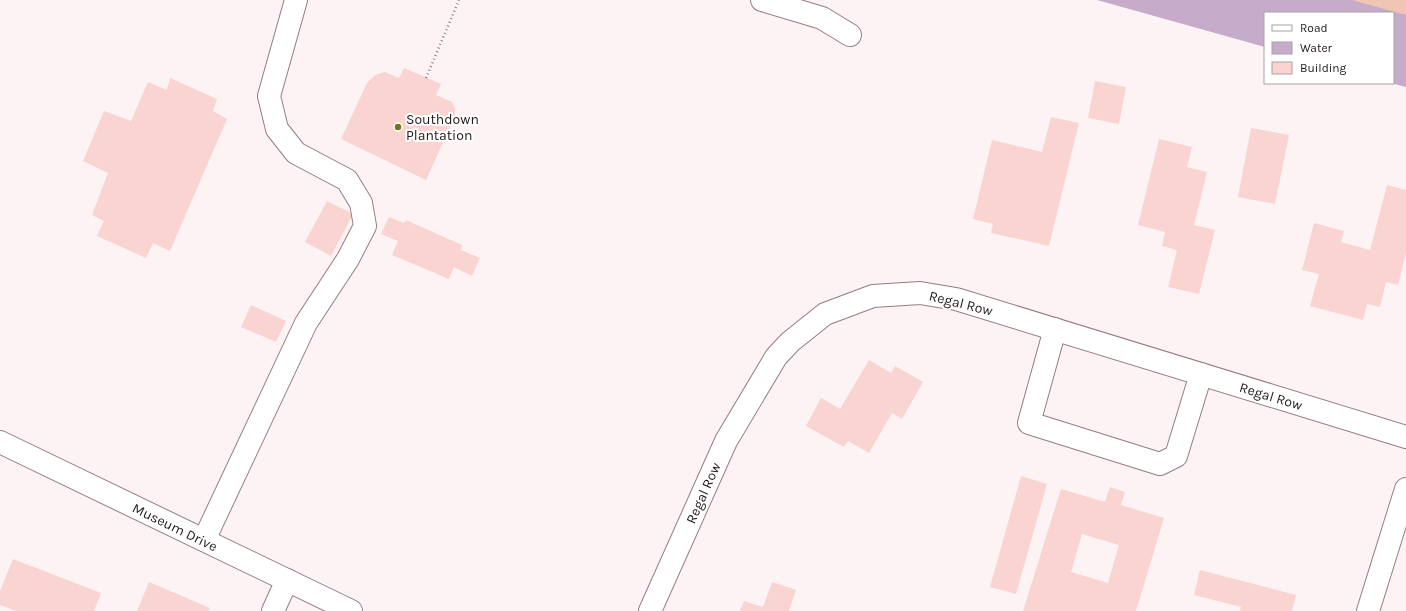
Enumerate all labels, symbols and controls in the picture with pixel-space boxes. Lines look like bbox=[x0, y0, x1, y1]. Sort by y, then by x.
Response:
legend bbox=[1264, 12, 1394, 84]
text: Road bbox=[1300, 21, 1328, 35]
text: Water bbox=[1300, 41, 1333, 55]
text: Building bbox=[1300, 61, 1347, 75]
place label: Southdown Plantation bbox=[406, 111, 479, 144]
marker: Southdown Plantation bbox=[393, 122, 403, 132]
street label: Regal Row bbox=[927, 287, 994, 320]
street label: Regal Row bbox=[1237, 379, 1304, 414]
street label: Regal Row bbox=[682, 460, 724, 526]
street label: Museum Drive bbox=[129, 500, 220, 555]

